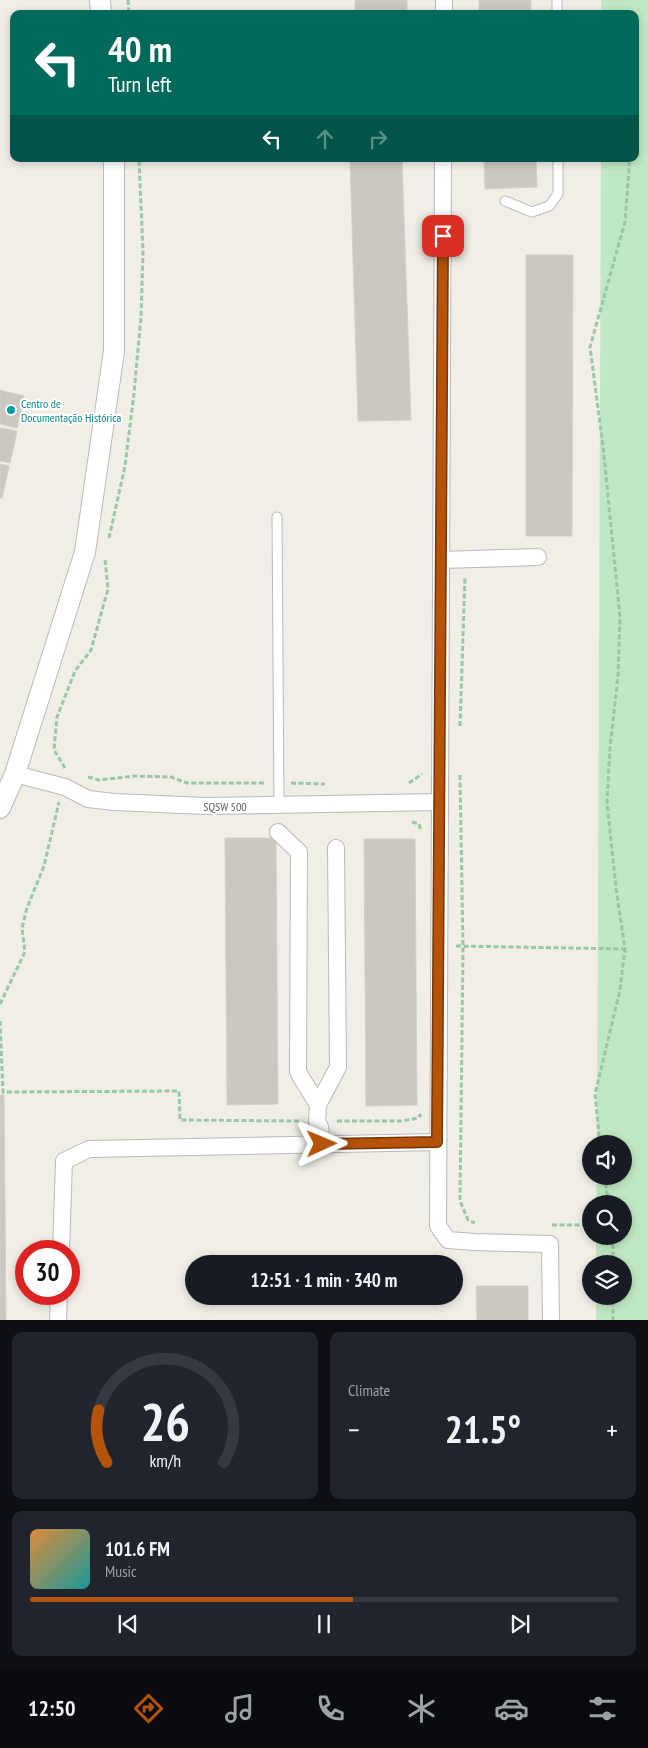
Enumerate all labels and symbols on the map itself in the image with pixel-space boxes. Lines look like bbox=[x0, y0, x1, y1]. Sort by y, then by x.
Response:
pin bbox=[422, 215, 464, 257]
place label: Centro de Documentação Histórica bbox=[21, 396, 122, 425]
marker: Centro de Documentação Histórica bbox=[5, 404, 17, 416]
street label: SQSW 500 bbox=[203, 799, 247, 814]
position arrow bbox=[295, 1117, 347, 1169]
speed limit sign: 30 bbox=[15, 1240, 80, 1305]

